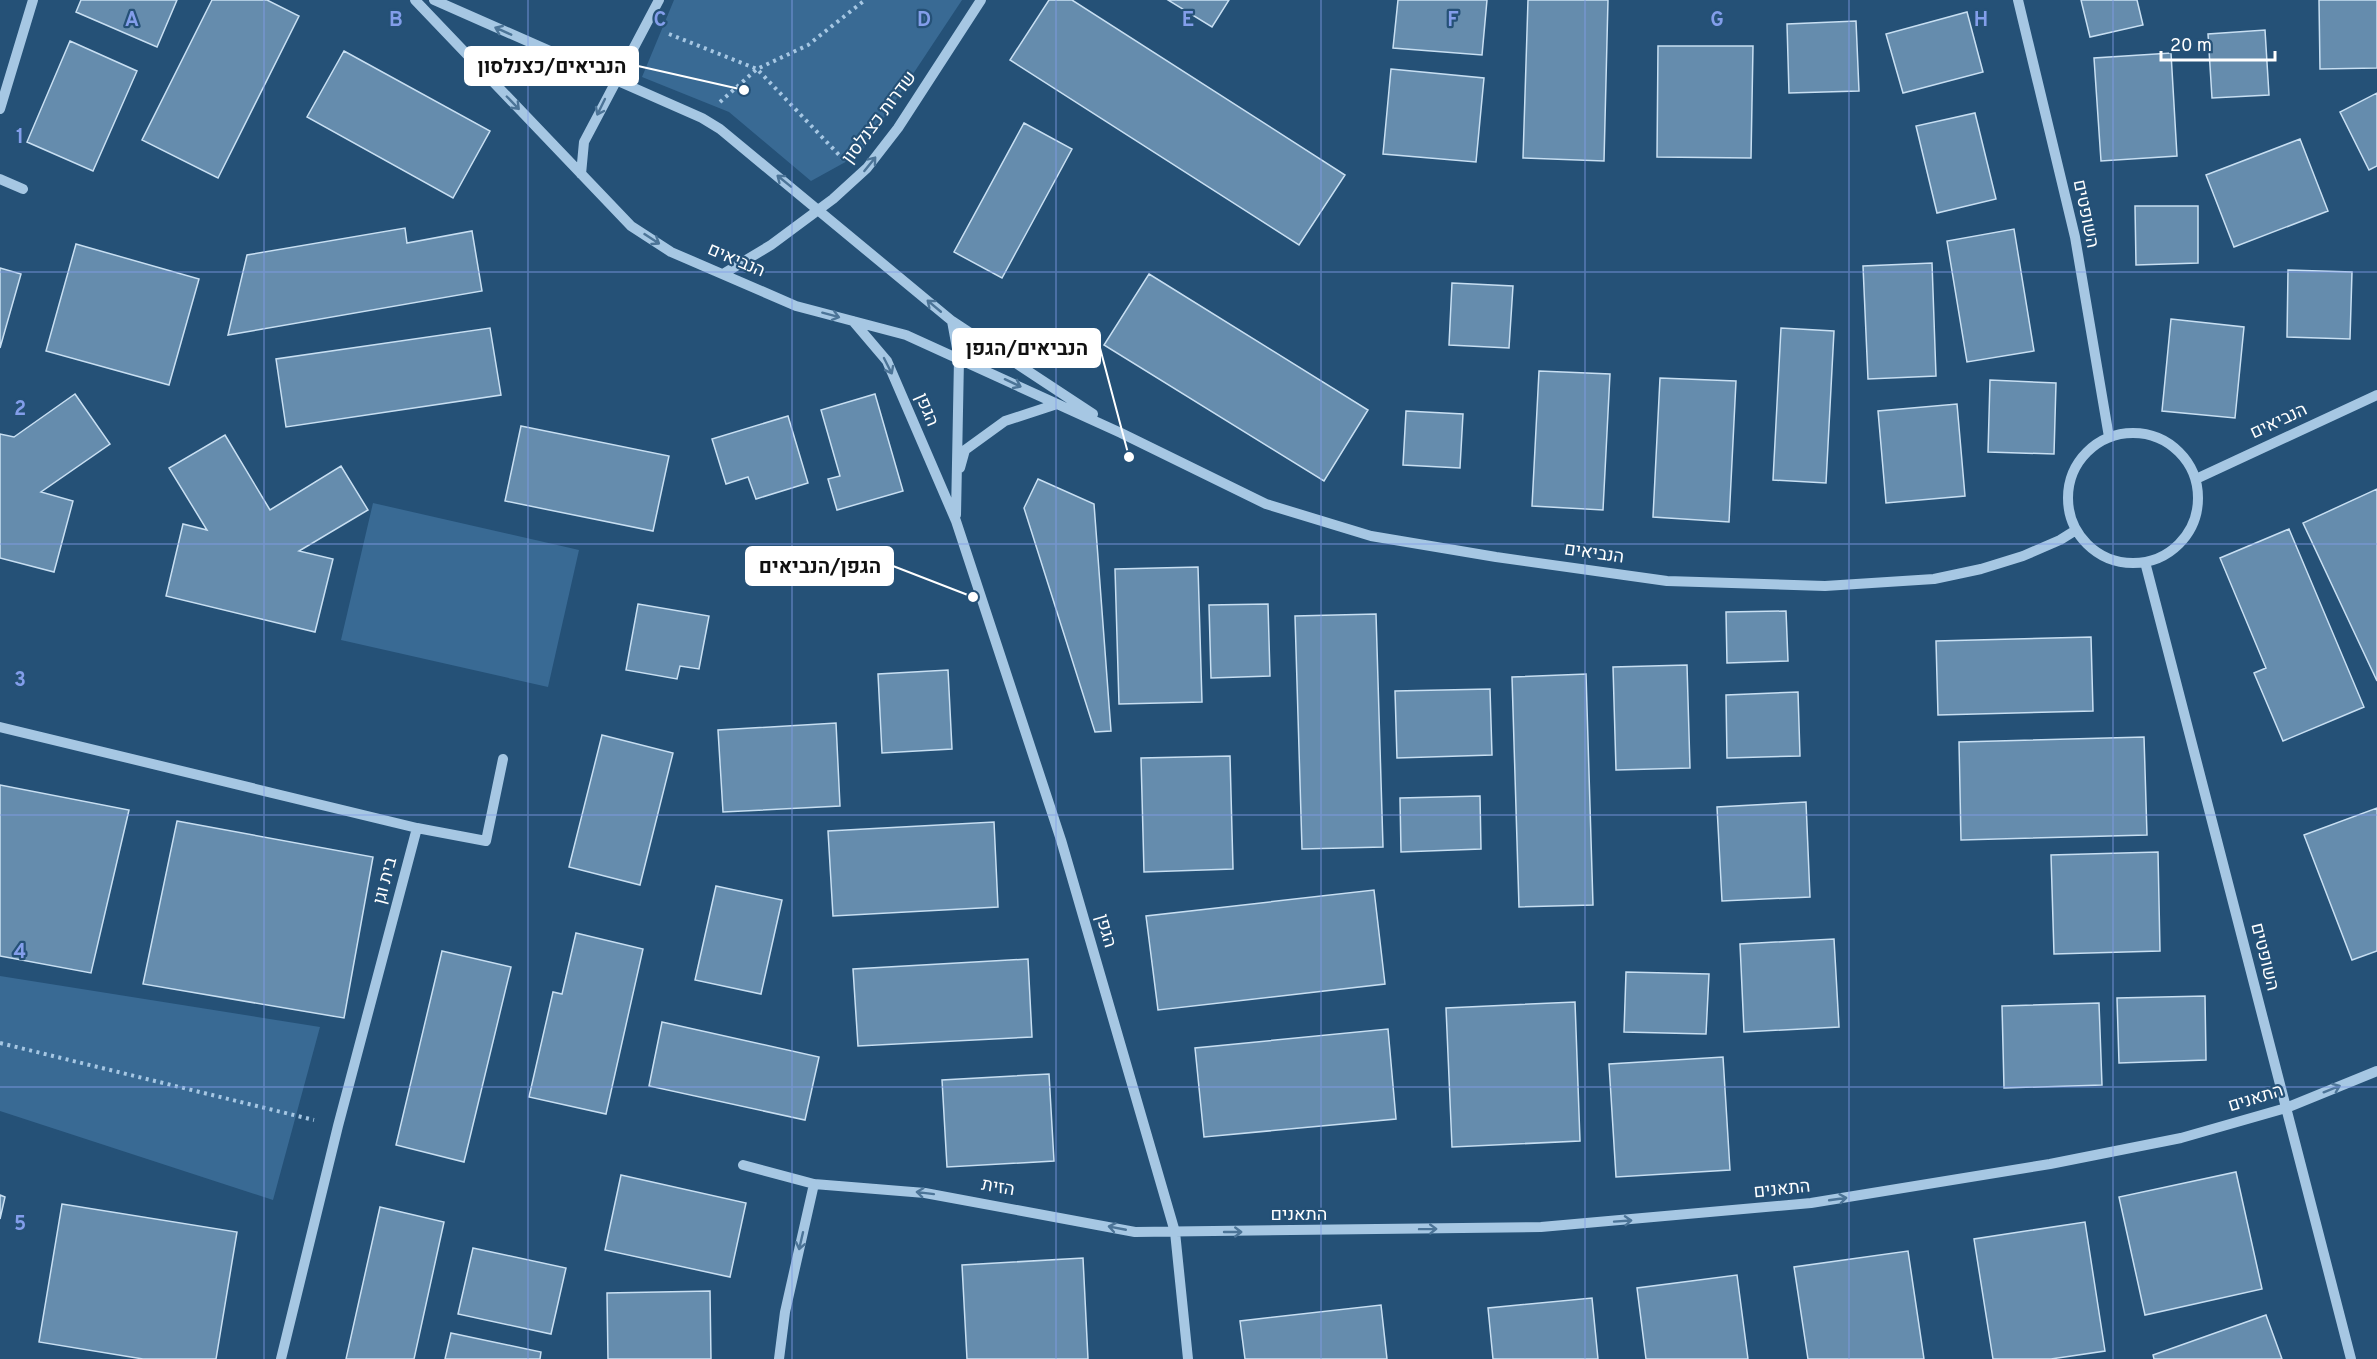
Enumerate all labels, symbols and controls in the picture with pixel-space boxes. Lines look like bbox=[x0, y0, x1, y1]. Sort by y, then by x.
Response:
text: A bbox=[125, 8, 139, 34]
text: B bbox=[389, 8, 403, 34]
text: C bbox=[654, 8, 666, 34]
text: D bbox=[917, 8, 931, 34]
text: E bbox=[1182, 8, 1194, 34]
text: F bbox=[1447, 8, 1459, 34]
text: G bbox=[1710, 8, 1724, 34]
text: H bbox=[1974, 8, 1988, 34]
one-way arrow bbox=[494, 24, 512, 36]
scale bar bbox=[2161, 24, 2275, 62]
text: 20 m bbox=[2170, 35, 2212, 58]
callout: הנביאים/כצנלסון bbox=[465, 47, 638, 85]
text: הנביאים/כצנלסון bbox=[478, 55, 626, 81]
street label: שדרות כצנלסון bbox=[838, 67, 922, 169]
one-way arrow bbox=[506, 95, 521, 110]
one-way arrow bbox=[595, 98, 607, 116]
text: 1 bbox=[16, 125, 24, 151]
one-way arrow bbox=[863, 156, 876, 172]
one-way arrow bbox=[777, 174, 792, 188]
street label: השופטים bbox=[2067, 178, 2103, 250]
one-way arrow bbox=[643, 234, 660, 246]
street label: הנביאים bbox=[704, 239, 768, 283]
one-way arrow bbox=[926, 299, 942, 312]
one-way arrow bbox=[821, 310, 840, 321]
callout: הנביאים/הגפן bbox=[953, 329, 1100, 367]
text: הנביאים/הגפן bbox=[966, 337, 1088, 363]
one-way arrow bbox=[883, 357, 895, 375]
one-way arrow bbox=[1003, 378, 1021, 390]
street label: הגפן bbox=[909, 390, 943, 430]
text: 2 bbox=[14, 397, 26, 423]
street label: הנביאים bbox=[2247, 399, 2311, 445]
street label: הנביאים bbox=[1562, 538, 1626, 570]
callout: הגפן/הנביאים bbox=[746, 547, 893, 585]
text: הגפן/הנביאים bbox=[759, 555, 881, 581]
text: 3 bbox=[14, 668, 26, 694]
street label: בית וגן bbox=[369, 854, 403, 907]
street label: הגפן bbox=[1089, 911, 1121, 951]
street label: השופטים bbox=[2244, 921, 2284, 993]
text: 4 bbox=[14, 940, 26, 966]
street label: התאנים bbox=[2225, 1080, 2287, 1118]
one-way arrow bbox=[2322, 1083, 2340, 1094]
street label: הזית bbox=[979, 1174, 1017, 1202]
street label: התאנים bbox=[1753, 1176, 1811, 1204]
one-way arrow bbox=[915, 1188, 935, 1199]
one-way arrow bbox=[1827, 1194, 1847, 1205]
street label: התאנים bbox=[1271, 1204, 1327, 1227]
text: 5 bbox=[14, 1212, 26, 1238]
one-way arrow bbox=[1613, 1215, 1632, 1226]
one-way arrow bbox=[1107, 1222, 1127, 1233]
one-way arrow bbox=[1418, 1224, 1438, 1235]
one-way arrow bbox=[1223, 1226, 1243, 1237]
one-way arrow bbox=[795, 1231, 807, 1250]

